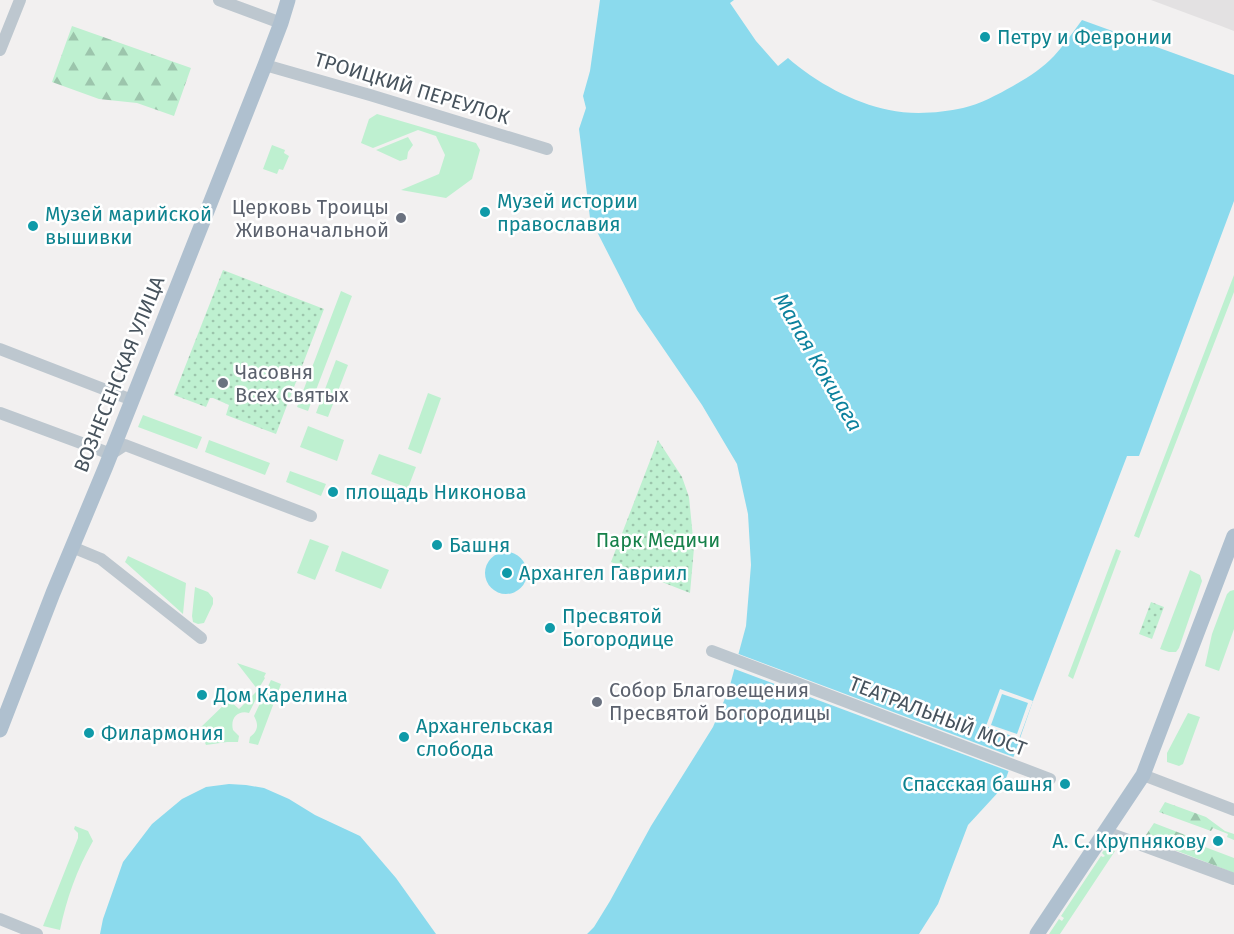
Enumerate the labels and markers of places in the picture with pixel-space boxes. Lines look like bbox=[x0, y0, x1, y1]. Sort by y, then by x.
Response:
place label: Петру и Февронии bbox=[997, 25, 1172, 49]
marker: Петру и Февронии bbox=[978, 30, 992, 44]
place label: Музей истории православия bbox=[497, 189, 638, 236]
place label: Церковь Троицы Живоначальной bbox=[232, 195, 389, 242]
place label: Музей марийской вышивки bbox=[45, 202, 212, 249]
marker: Музей истории православия bbox=[478, 205, 492, 219]
marker: Церковь Троицы Живоначальной bbox=[394, 211, 408, 225]
marker: Музей марийской вышивки bbox=[26, 219, 40, 233]
place label: Часовня Всех Святых bbox=[235, 360, 349, 407]
marker: Часовня Всех Святых bbox=[216, 376, 230, 390]
place label: площадь Никонова bbox=[345, 480, 527, 504]
marker: площадь Никонова bbox=[326, 485, 340, 499]
place label: Башня bbox=[449, 533, 510, 557]
marker: Башня bbox=[430, 538, 444, 552]
place label: Архангел Гавриил bbox=[519, 561, 688, 585]
marker: Архангел Гавриил bbox=[500, 566, 514, 580]
place label: Пресвятой Богородице bbox=[562, 604, 674, 651]
marker: Пресвятой Богородице bbox=[543, 621, 557, 635]
place label: Собор Благовещения Пресвятой Богородицы bbox=[609, 678, 831, 725]
place label: Дом Карелина bbox=[213, 683, 348, 707]
marker: Дом Карелина bbox=[195, 688, 209, 702]
marker: Собор Благовещения Пресвятой Богородицы bbox=[590, 695, 604, 709]
place label: Архангельская слобода bbox=[416, 714, 553, 761]
place label: Филармония bbox=[101, 721, 224, 745]
marker: Филармония bbox=[82, 726, 96, 740]
marker: Архангельская слобода bbox=[397, 730, 411, 744]
place label: Спасская башня bbox=[902, 772, 1053, 796]
marker: Спасская башня bbox=[1058, 777, 1072, 791]
place label: А. С. Крупнякову bbox=[1052, 829, 1206, 853]
marker: А. С. Крупнякову bbox=[1211, 834, 1225, 848]

